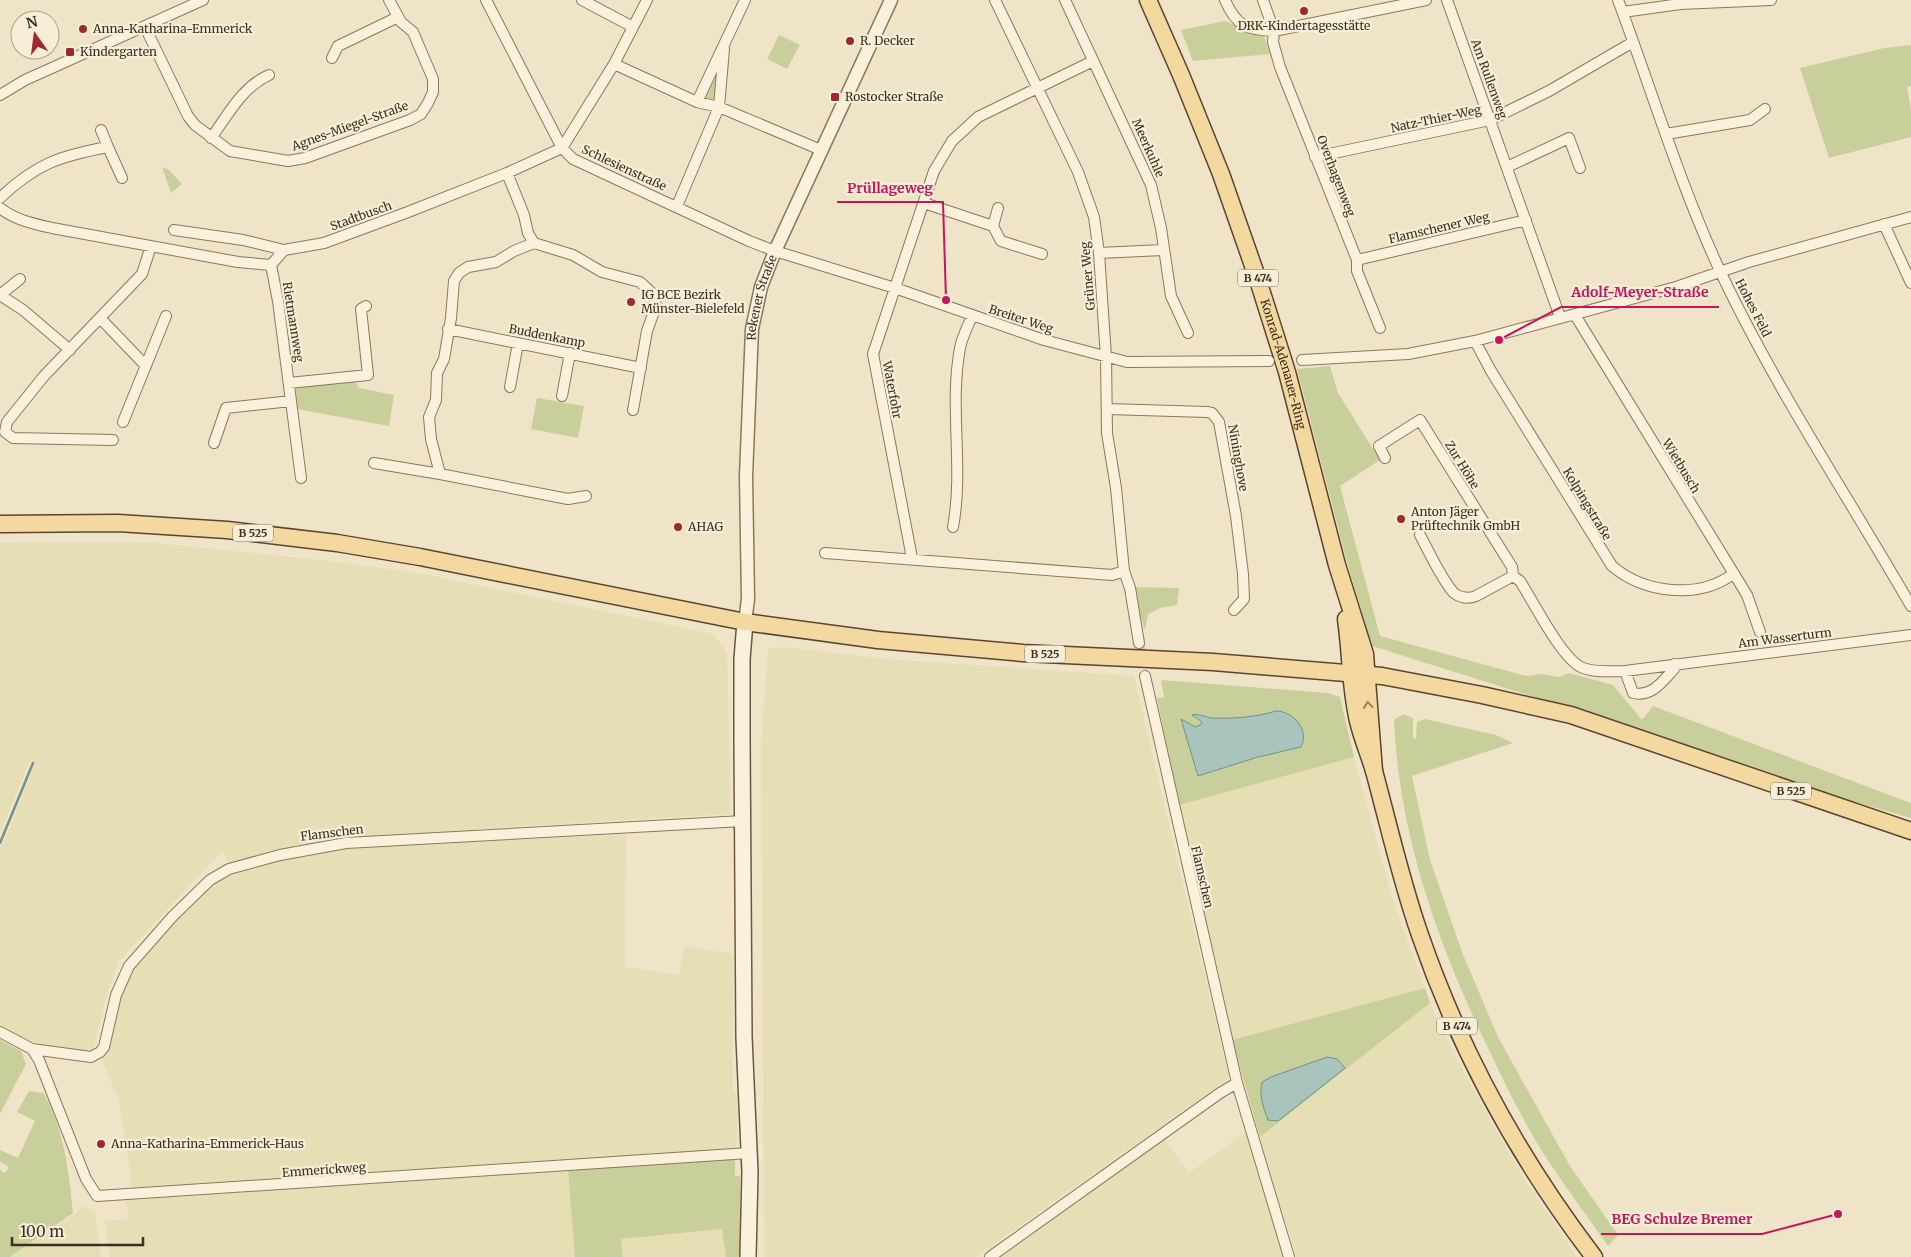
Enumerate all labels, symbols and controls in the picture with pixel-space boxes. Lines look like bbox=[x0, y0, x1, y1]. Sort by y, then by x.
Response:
marker: DRK-Kindertagesstätte bbox=[1298, 5, 1310, 17]
north arrow bbox=[10, 10, 60, 60]
text: N bbox=[24, 12, 39, 32]
place label: DRK-Kindertagesstätte bbox=[1238, 18, 1370, 33]
place label: Anna-Katharina-Emmerick bbox=[92, 21, 253, 36]
marker: Anna-Katharina-Emmerick bbox=[77, 23, 89, 35]
place label: R. Decker bbox=[860, 33, 915, 48]
marker: R. Decker bbox=[844, 35, 856, 47]
street label: Am Rullenweg bbox=[1468, 36, 1511, 122]
place label: Kindergarten bbox=[80, 44, 157, 59]
marker: Kindergarten bbox=[64, 46, 76, 58]
place label: Rostocker Straße bbox=[845, 89, 943, 104]
marker: Rostocker Straße bbox=[829, 91, 841, 103]
street label: Agnes-Miegel-Straße bbox=[289, 97, 410, 154]
street label: Natz-Thier-Weg bbox=[1389, 101, 1483, 135]
street label: Meerkuhle bbox=[1129, 116, 1168, 179]
street label: Overhagenweg bbox=[1314, 133, 1359, 219]
street label: Schlesienstraße bbox=[580, 141, 669, 194]
callout: Prüllageweg bbox=[837, 173, 943, 202]
text: Prüllageweg bbox=[847, 179, 933, 197]
street label: Stadtbusch bbox=[328, 197, 394, 234]
street label: Flamschener Weg bbox=[1387, 208, 1491, 246]
street label: Grüner Weg bbox=[1077, 240, 1098, 311]
street label: Rekener Straße bbox=[744, 253, 780, 341]
road number: B 474 bbox=[1238, 270, 1278, 286]
street label: Hohes Feld bbox=[1732, 276, 1775, 339]
callout: Adolf-Meyer-Straße bbox=[1561, 278, 1719, 307]
street label: Rietmannweg bbox=[280, 281, 307, 364]
text: Adolf-Meyer-Straße bbox=[1570, 283, 1709, 301]
place label: IG BCE Bezirk Münster-Bielefeld bbox=[641, 287, 745, 316]
marker: IG BCE Bezirk Münster-Bielefeld bbox=[625, 296, 637, 308]
street label: Konrad-Adenauer-Ring bbox=[1257, 297, 1310, 432]
street label: Breiter Weg bbox=[987, 301, 1056, 336]
street label: Buddenkamp bbox=[508, 321, 587, 350]
street label: Waterfohr bbox=[879, 359, 906, 421]
street label: Nininghove bbox=[1225, 423, 1252, 493]
street label: Wietbusch bbox=[1659, 435, 1704, 496]
street label: Zur Höhe bbox=[1442, 438, 1483, 491]
street label: Kolpingstraße bbox=[1560, 465, 1615, 543]
place label: Anton Jäger Prüftechnik GmbH bbox=[1410, 504, 1520, 533]
marker: Anton Jäger Prüftechnik GmbH bbox=[1395, 513, 1407, 525]
place label: AHAG bbox=[687, 519, 723, 534]
marker: AHAG bbox=[672, 521, 684, 533]
road number: B 525 bbox=[233, 524, 273, 542]
street label: Am Wasserturm bbox=[1736, 624, 1833, 651]
road number: B 525 bbox=[1025, 646, 1065, 662]
one-way arrow bbox=[1363, 701, 1374, 709]
road number: B 525 bbox=[1771, 782, 1811, 799]
street label: Flamschen bbox=[300, 821, 364, 844]
street label: Flamschen bbox=[1188, 844, 1217, 909]
road number: B 474 bbox=[1437, 1018, 1477, 1034]
place label: Anna-Katharina-Emmerick-Haus bbox=[110, 1136, 304, 1151]
marker: Anna-Katharina-Emmerick-Haus bbox=[95, 1138, 107, 1150]
street label: Emmerickweg bbox=[282, 1159, 367, 1180]
callout: BEG Schulze Bremer bbox=[1601, 1205, 1762, 1234]
text: BEG Schulze Bremer bbox=[1612, 1210, 1753, 1228]
scale bar bbox=[12, 1214, 144, 1246]
text: 100 m bbox=[20, 1222, 64, 1241]

